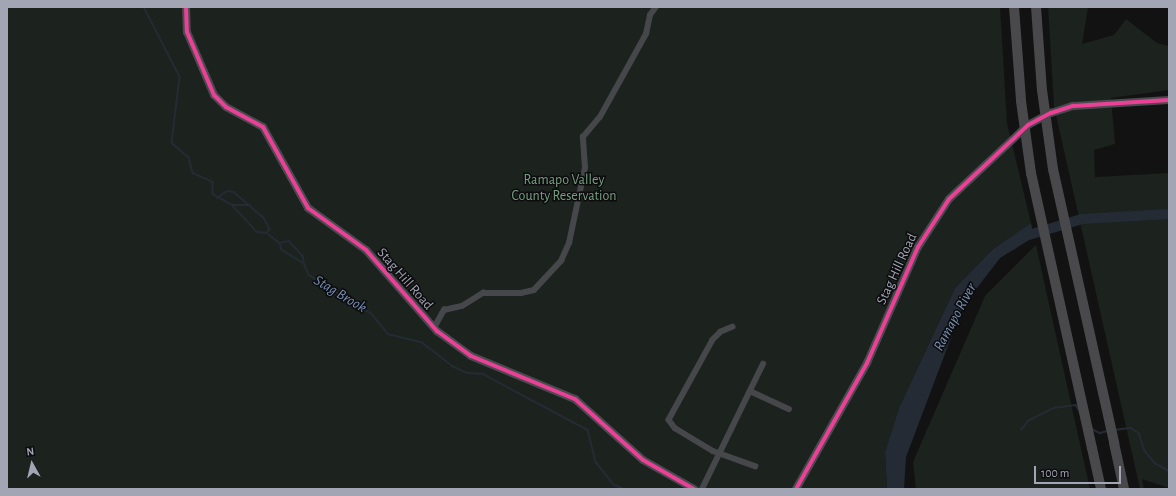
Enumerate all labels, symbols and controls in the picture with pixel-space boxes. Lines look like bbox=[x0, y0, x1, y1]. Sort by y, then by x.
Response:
park label: Ramapo Valley County Reservation bbox=[512, 172, 616, 204]
street label: Stag Hill Road bbox=[873, 231, 921, 307]
street label: Stag Hill Road bbox=[373, 245, 437, 313]
water label: Stag Brook bbox=[310, 271, 370, 317]
water label: Ramapo River bbox=[930, 280, 980, 354]
north arrow bbox=[12, 444, 52, 484]
text: N bbox=[26, 446, 35, 458]
scale bar bbox=[1036, 458, 1123, 484]
text: 100 m bbox=[1041, 467, 1069, 479]

